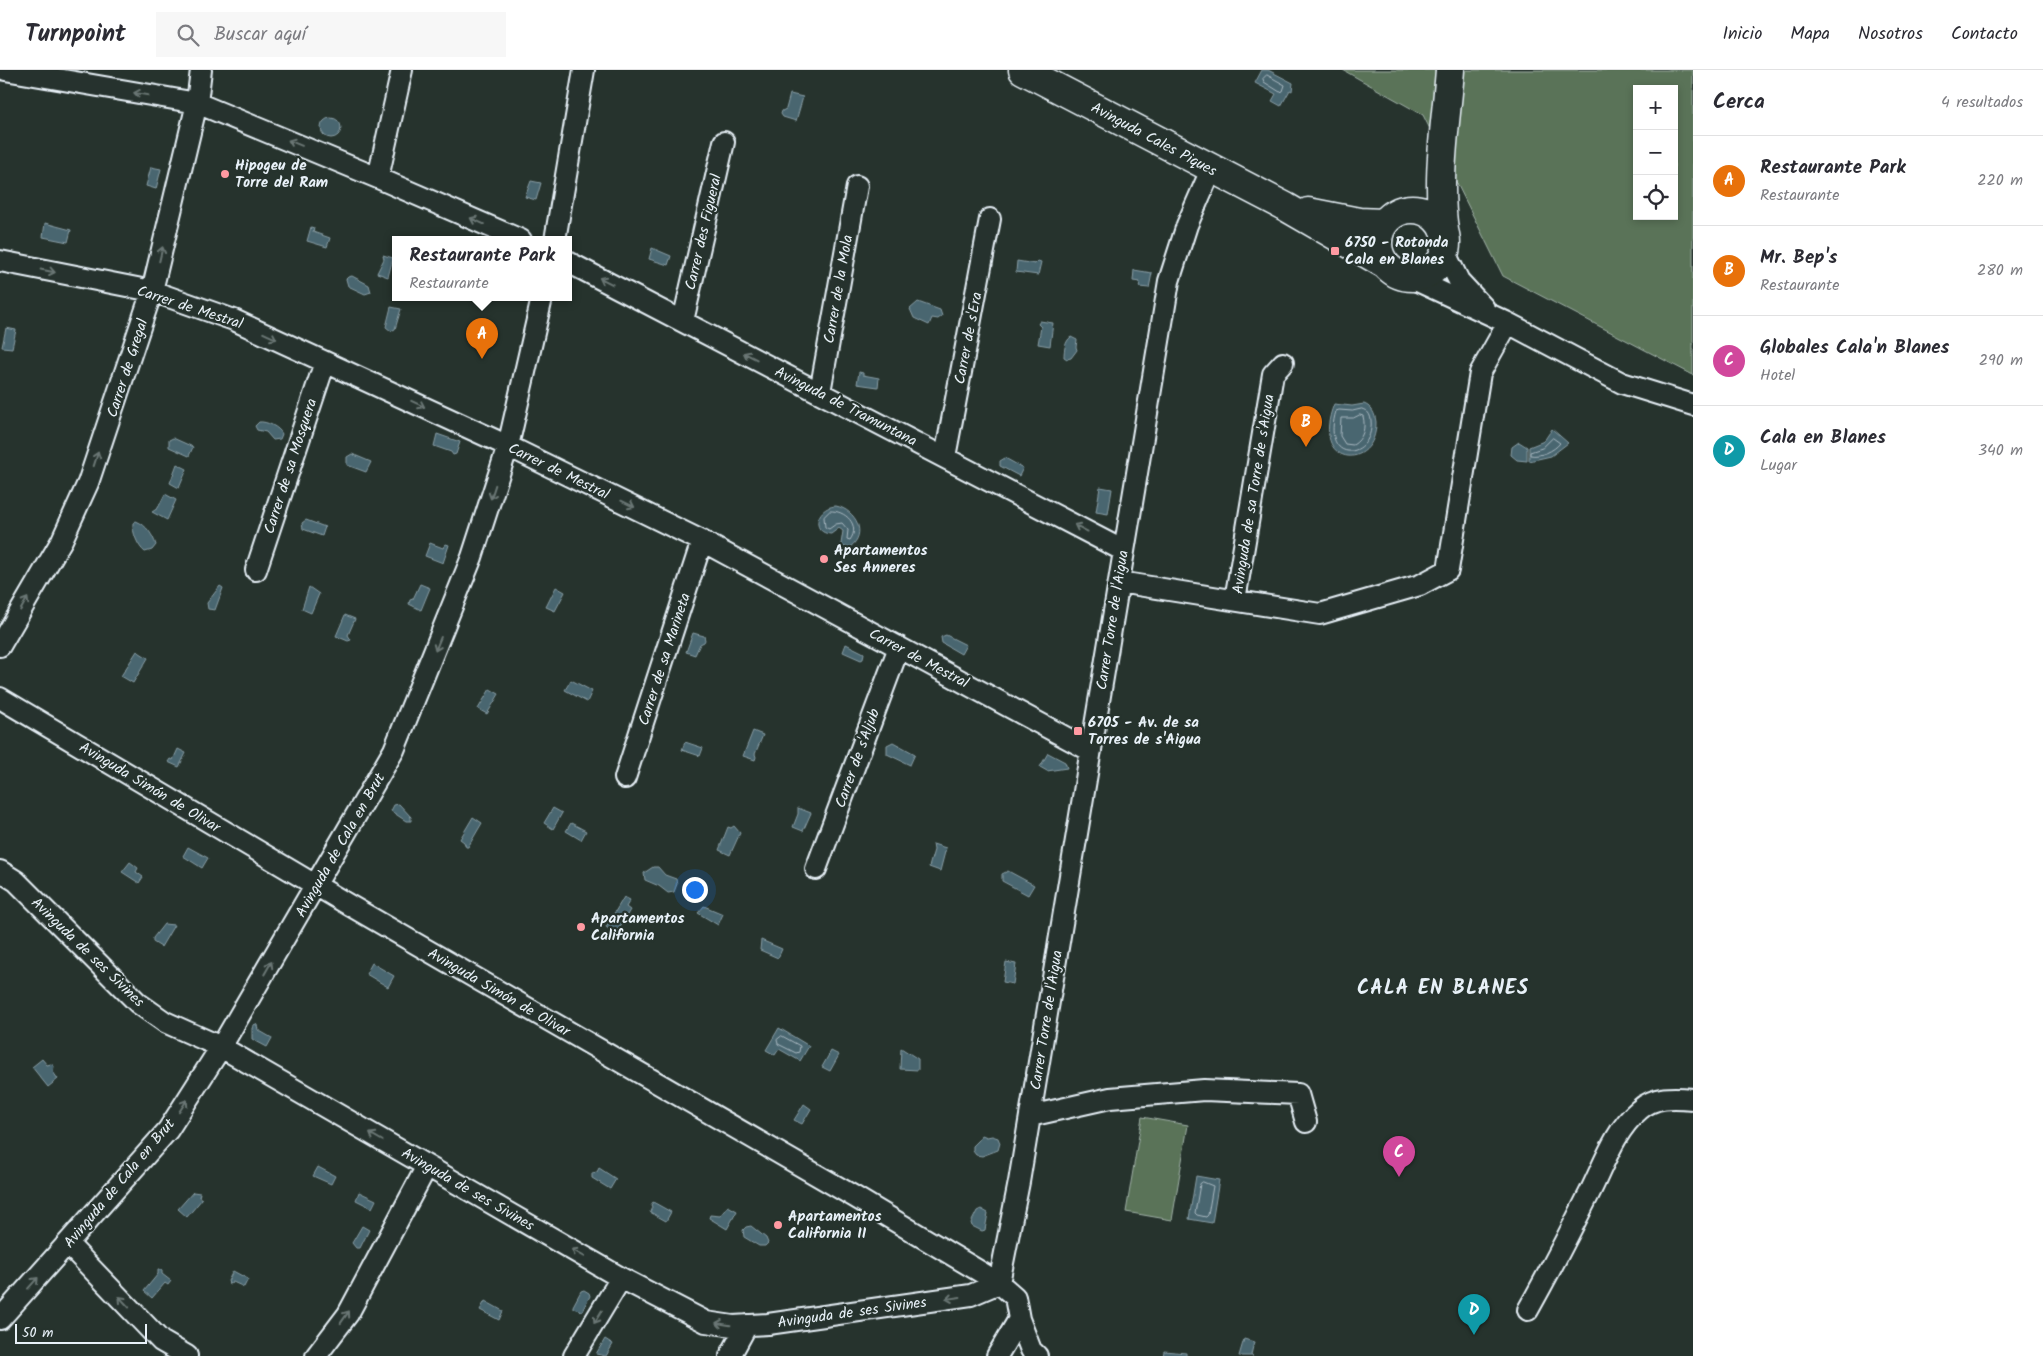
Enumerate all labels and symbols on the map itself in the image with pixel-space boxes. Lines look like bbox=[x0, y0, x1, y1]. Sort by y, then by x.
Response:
one-way arrow bbox=[134, 88, 150, 98]
street label: Avinguda Cales Piques bbox=[1086, 96, 1221, 184]
one-way arrow bbox=[288, 138, 303, 148]
place label: Hipogeu de Torre del Ram bbox=[235, 154, 328, 195]
marker: Hipogeu de Torre del Ram bbox=[219, 168, 231, 180]
street label: Carrer des Figueral bbox=[679, 171, 729, 293]
one-way arrow bbox=[470, 215, 485, 225]
place label: 6750 - Rotonda Cala en Blanes bbox=[1345, 231, 1449, 272]
street label: Carrer de la Mola bbox=[818, 233, 860, 345]
marker: 6750 - Rotonda Cala en Blanes bbox=[1329, 245, 1341, 257]
one-way arrow bbox=[157, 246, 166, 262]
one-way arrow bbox=[39, 266, 55, 276]
one-way arrow bbox=[599, 276, 614, 285]
street label: Carrer de Mestral bbox=[133, 279, 246, 337]
street label: Carrer de s'Era bbox=[948, 290, 990, 386]
street label: Carrer de Gregal bbox=[101, 315, 155, 421]
pin: A bbox=[466, 318, 498, 359]
one-way arrow bbox=[262, 332, 277, 342]
one-way arrow bbox=[743, 351, 758, 360]
street label: Avinguda de Tramuntana bbox=[770, 361, 921, 453]
street label: Avinguda de sa Torre de s'Aigua bbox=[1226, 393, 1282, 596]
street label: Carrer de sa Mosquera bbox=[258, 395, 324, 537]
one-way arrow bbox=[410, 400, 425, 409]
pin: B bbox=[1290, 406, 1322, 447]
street label: Carrer de Mestral bbox=[504, 437, 614, 507]
one-way arrow bbox=[92, 451, 102, 467]
one-way arrow bbox=[488, 484, 498, 500]
one-way arrow bbox=[620, 499, 635, 509]
one-way arrow bbox=[1073, 523, 1088, 533]
place label: Apartamentos Ses Anneres bbox=[834, 539, 928, 580]
street label: Carrer Torre de l'Aigua bbox=[1090, 548, 1136, 692]
marker: Apartamentos Ses Anneres bbox=[818, 553, 830, 565]
street label: Carrer de sa Marineta bbox=[632, 590, 698, 729]
one-way arrow bbox=[20, 597, 30, 612]
street label: Carrer de Mestral bbox=[864, 622, 973, 696]
one-way arrow bbox=[432, 637, 441, 652]
street label: Carrer de s'Aljub bbox=[829, 705, 887, 811]
place label: 6705 - Av. de sa Torres de s'Aigua bbox=[1088, 711, 1201, 752]
marker: 6705 - Av. de sa Torres de s'Aigua bbox=[1072, 725, 1084, 737]
street label: Avinguda Simón de Olivar bbox=[74, 736, 226, 840]
street label: Avinguda de Cala en Brut bbox=[290, 769, 392, 922]
your location bbox=[682, 877, 708, 903]
street label: Avinguda de ses Sivines bbox=[25, 892, 150, 1014]
place label: Apartamentos California bbox=[591, 907, 685, 948]
marker: Apartamentos California bbox=[575, 921, 587, 933]
street label: Avinguda Simón de Olivar bbox=[423, 942, 575, 1044]
street label: Carrer Torre de l'Aigua bbox=[1024, 948, 1070, 1092]
one-way arrow bbox=[263, 961, 273, 975]
district label: CALA EN BLANES bbox=[1357, 973, 1529, 1005]
one-way arrow bbox=[178, 1100, 188, 1114]
street label: Avinguda de Cala en Brut bbox=[58, 1113, 182, 1254]
one-way arrow bbox=[370, 1131, 384, 1141]
pin: C bbox=[1383, 1136, 1415, 1177]
street label: Avinguda de ses Sivines bbox=[396, 1142, 539, 1238]
place label: Apartamentos California II bbox=[788, 1205, 882, 1246]
marker: Apartamentos California II bbox=[772, 1219, 784, 1231]
one-way arrow bbox=[571, 1247, 585, 1257]
one-way arrow bbox=[27, 1277, 39, 1290]
street label: Avinguda de ses Sivines bbox=[776, 1291, 929, 1335]
one-way arrow bbox=[945, 1293, 961, 1303]
pin: D bbox=[1458, 1294, 1490, 1335]
one-way arrow bbox=[118, 1296, 130, 1308]
one-way arrow bbox=[340, 1310, 350, 1324]
one-way arrow bbox=[592, 1310, 602, 1324]
one-way arrow bbox=[715, 1319, 731, 1329]
scale bar bbox=[15, 1321, 148, 1344]

